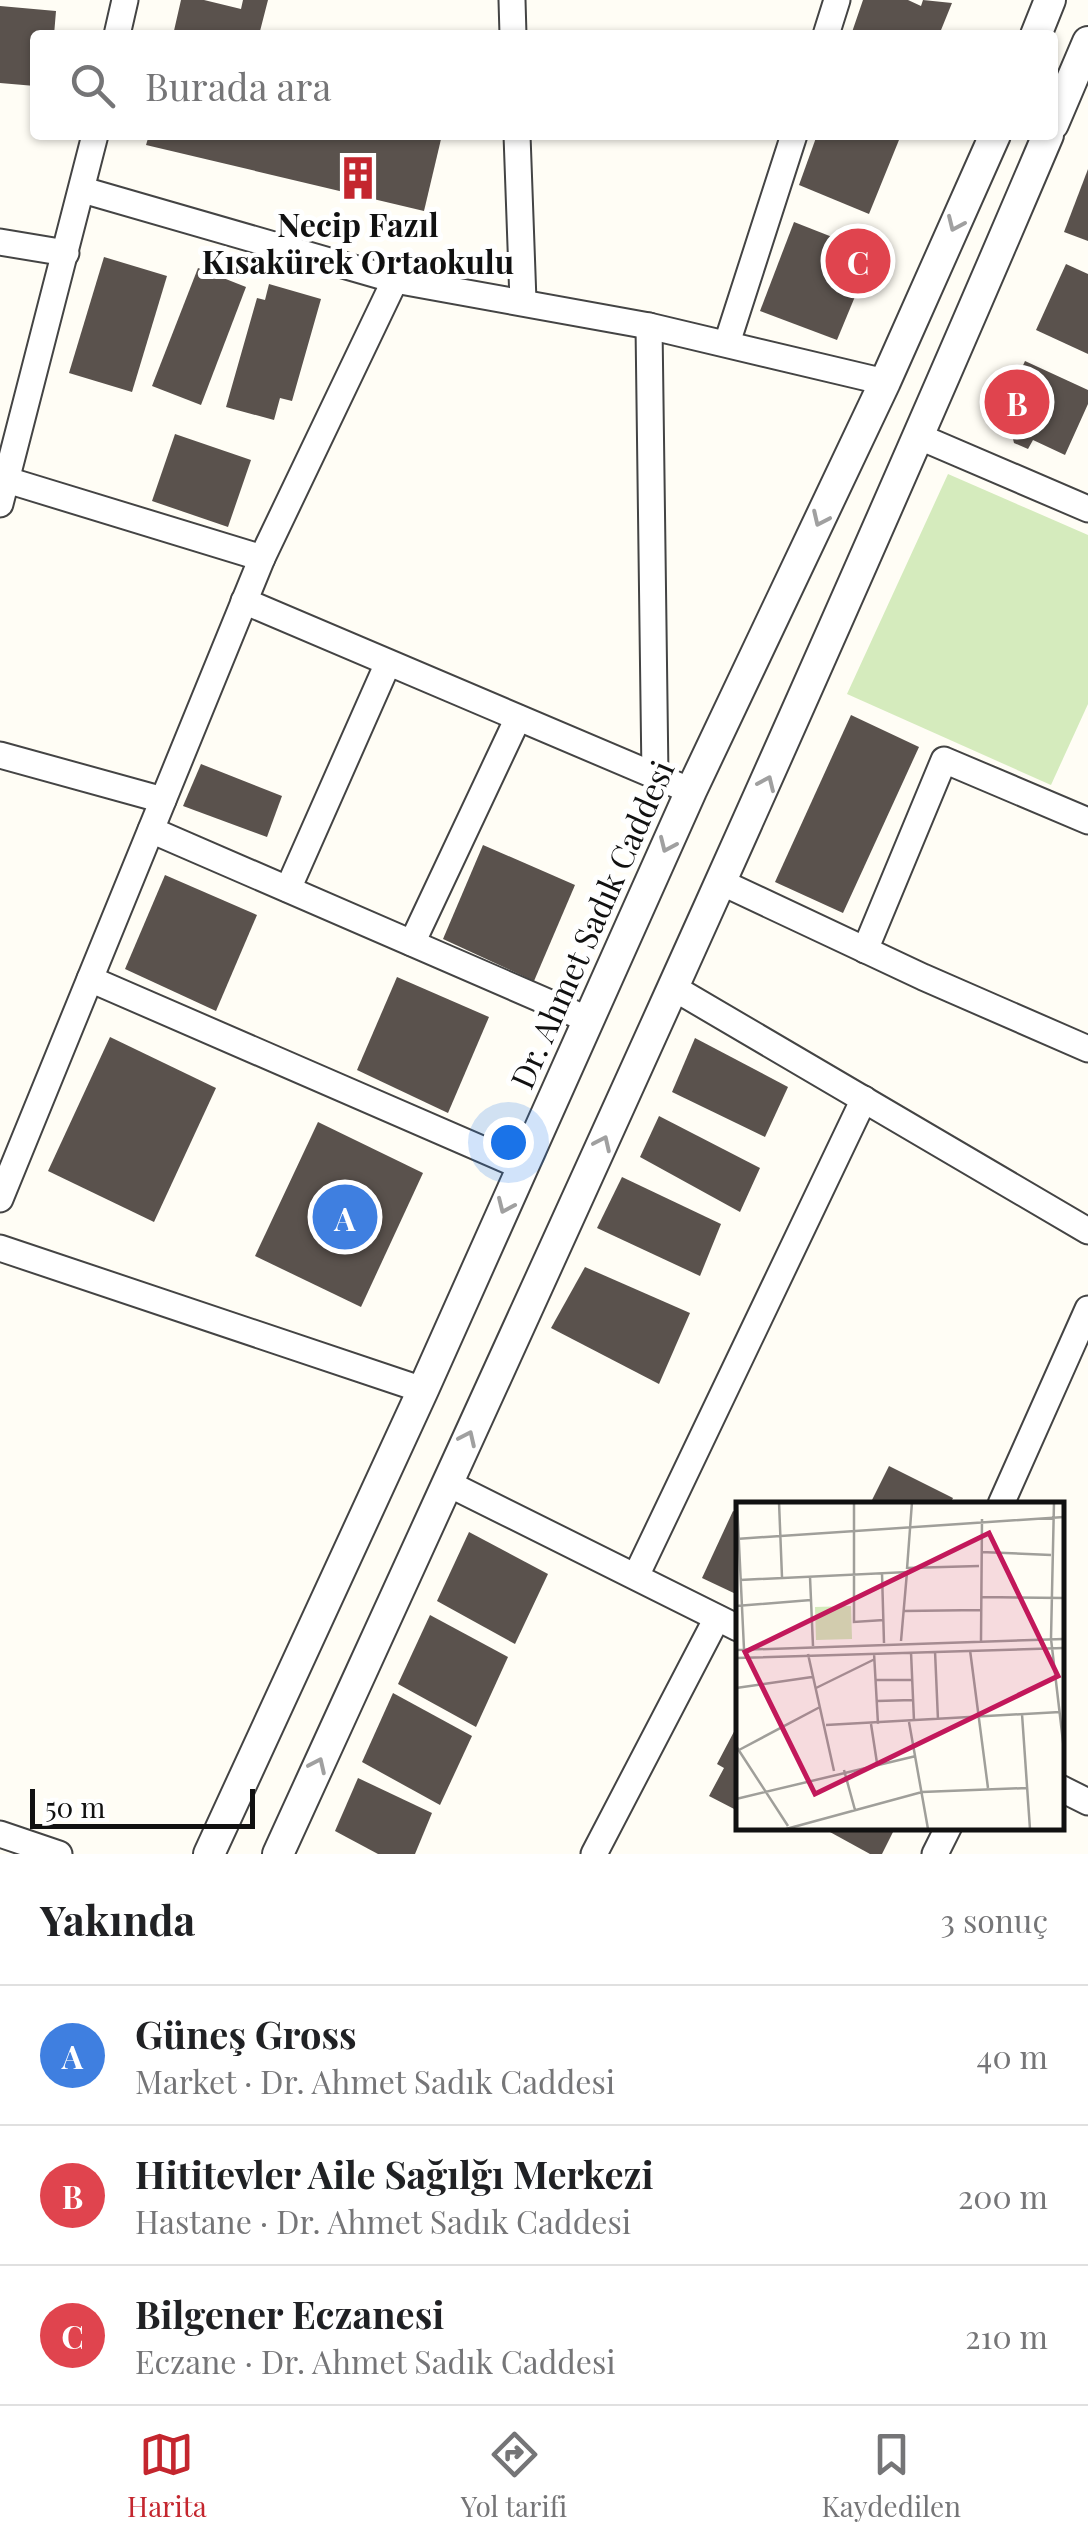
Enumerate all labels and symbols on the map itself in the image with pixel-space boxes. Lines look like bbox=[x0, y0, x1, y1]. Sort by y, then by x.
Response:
building icon: Necip Fazıl Kısakürek Ortaokulu bbox=[334, 154, 382, 202]
place label: Necip Fazıl Kısakürek Ortaokulu bbox=[202, 202, 514, 282]
one-way arrow bbox=[947, 214, 967, 232]
pin: C bbox=[826, 224, 890, 298]
pin: B bbox=[984, 364, 1050, 440]
one-way arrow bbox=[812, 509, 832, 527]
street label: Dr. Ahmet Sadık Caddesi bbox=[499, 753, 683, 1095]
one-way arrow bbox=[755, 775, 775, 793]
one-way arrow bbox=[659, 835, 679, 853]
your location bbox=[483, 1117, 534, 1168]
one-way arrow bbox=[591, 1135, 611, 1153]
pin: A bbox=[312, 1180, 378, 1254]
one-way arrow bbox=[497, 1196, 517, 1214]
one-way arrow bbox=[456, 1430, 476, 1448]
inset map bbox=[736, 1502, 1063, 1829]
one-way arrow bbox=[306, 1757, 326, 1775]
scale bar bbox=[30, 1784, 255, 1828]

